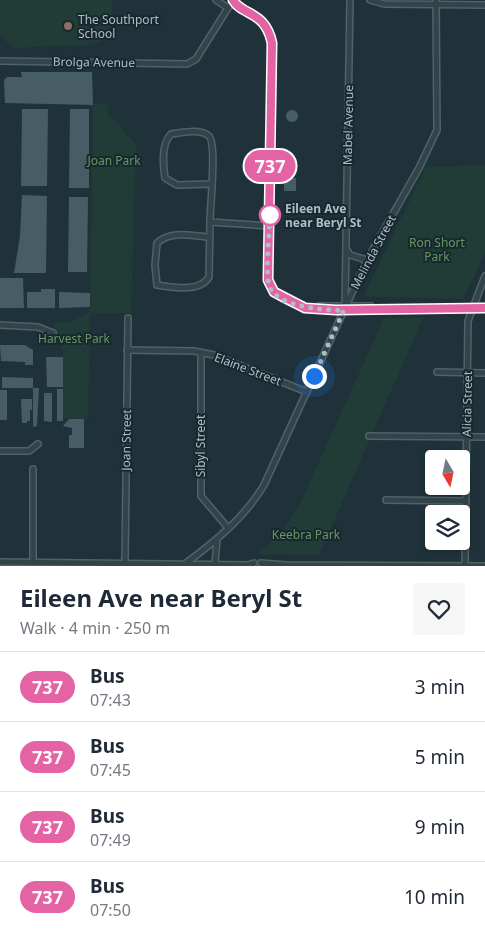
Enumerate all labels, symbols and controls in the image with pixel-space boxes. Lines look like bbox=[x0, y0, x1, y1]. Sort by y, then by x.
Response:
place label: The Southport School bbox=[78, 11, 160, 42]
marker: The Southport School bbox=[62, 20, 74, 32]
street label: Brolga Avenue bbox=[53, 53, 135, 71]
street label: Mabel Avenue bbox=[339, 85, 357, 165]
line badge: 737 bbox=[241, 150, 299, 182]
park label: Joan Park bbox=[86, 152, 141, 169]
text: 737 bbox=[255, 154, 285, 178]
place label: Eileen Ave near Beryl St bbox=[285, 200, 362, 231]
marker: Eileen Ave near Beryl St bbox=[259, 204, 281, 226]
street label: Melinda Street bbox=[346, 211, 400, 292]
park label: Ron Short Park bbox=[409, 234, 466, 265]
park label: Harvest Park bbox=[38, 330, 111, 347]
street label: Elaine Street bbox=[212, 348, 285, 390]
your location bbox=[302, 364, 327, 389]
street label: Alicia Street bbox=[458, 370, 476, 437]
street label: Joan Street bbox=[117, 409, 135, 472]
street label: Sibyl Street bbox=[192, 414, 209, 477]
north arrow bbox=[425, 450, 470, 495]
map controls bbox=[425, 450, 470, 550]
button: layers bbox=[425, 505, 470, 550]
park label: Keebra Park bbox=[272, 526, 341, 543]
text: Eileen Ave near Beryl St bbox=[20, 581, 302, 614]
button: heart bbox=[413, 583, 465, 635]
text: Walk · 4 min · 250 m bbox=[20, 617, 170, 639]
text: Bus bbox=[90, 663, 125, 689]
text: 3 min bbox=[415, 674, 465, 700]
text: 737 bbox=[32, 675, 63, 699]
text: 07:43 bbox=[90, 689, 131, 711]
text: Bus bbox=[90, 733, 125, 759]
text: 5 min bbox=[415, 744, 465, 770]
text: 737 bbox=[32, 745, 63, 769]
text: 07:45 bbox=[90, 759, 131, 781]
text: Bus bbox=[90, 803, 125, 829]
text: 9 min bbox=[415, 814, 465, 840]
text: 737 bbox=[32, 815, 63, 839]
text: 07:49 bbox=[90, 829, 131, 851]
text: Bus bbox=[90, 873, 125, 899]
text: 10 min bbox=[404, 884, 465, 910]
text: 737 bbox=[32, 885, 63, 909]
text: 07:50 bbox=[90, 899, 131, 921]

